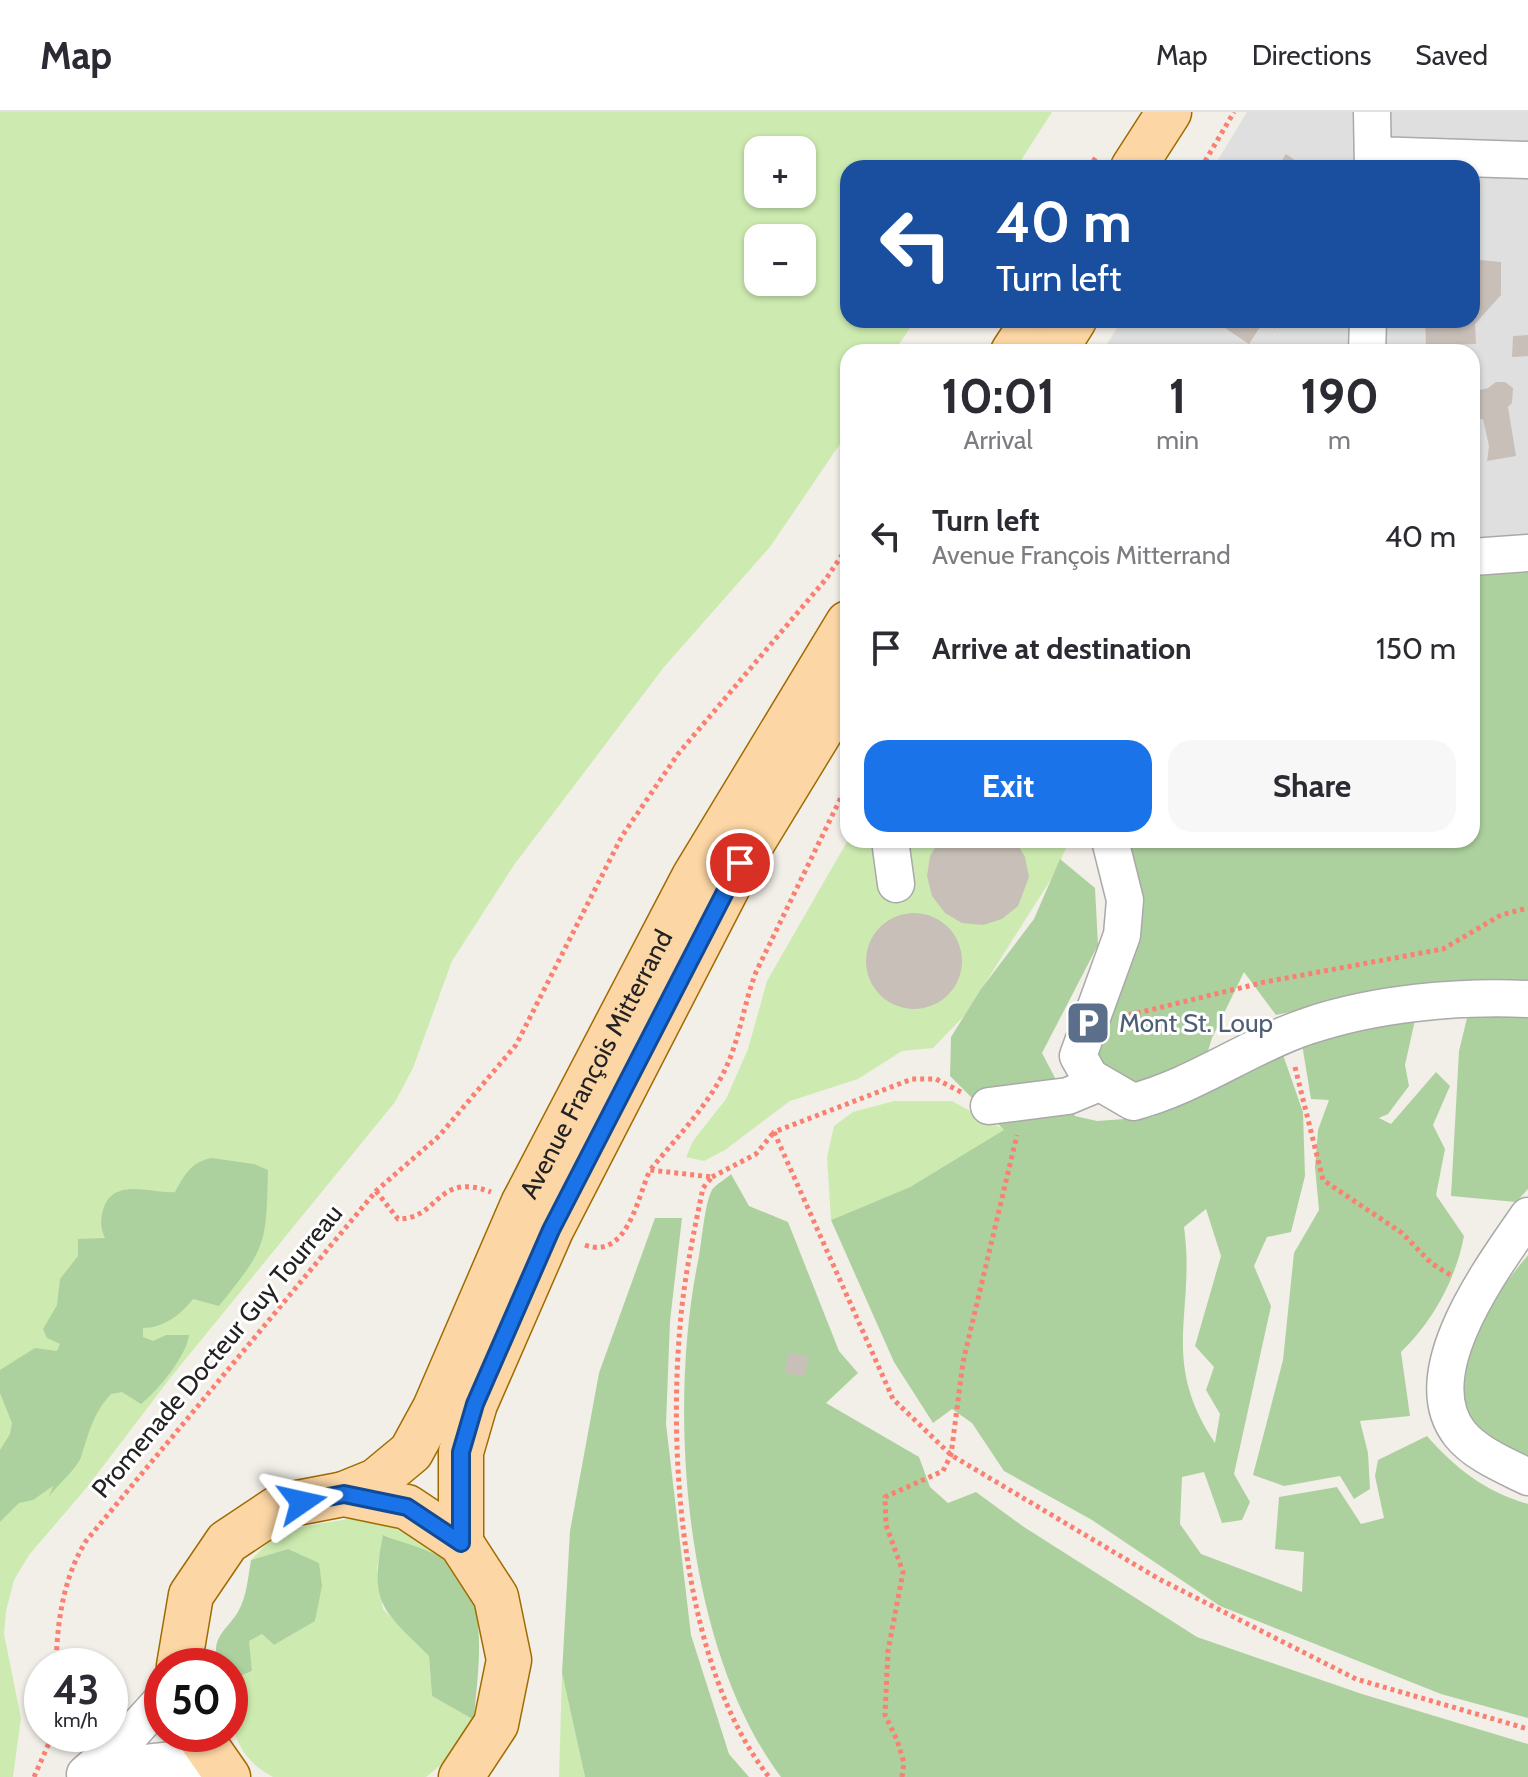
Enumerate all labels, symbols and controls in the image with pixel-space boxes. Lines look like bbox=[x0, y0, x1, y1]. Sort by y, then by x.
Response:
text: Map bbox=[40, 32, 112, 79]
text: Map bbox=[1156, 38, 1208, 72]
text: Directions bbox=[1252, 38, 1371, 72]
text: Saved bbox=[1415, 38, 1488, 72]
map controls bbox=[744, 136, 816, 296]
button: + bbox=[744, 136, 816, 208]
text: 40 m bbox=[996, 188, 1132, 256]
icon: left bbox=[864, 192, 968, 296]
button: − bbox=[744, 224, 816, 296]
text: Turn left bbox=[996, 256, 1121, 300]
text: 10:01 bbox=[941, 367, 1055, 425]
text: 1 bbox=[1169, 367, 1186, 425]
text: 190 bbox=[1300, 367, 1379, 425]
text: Arrival bbox=[963, 424, 1033, 456]
text: min bbox=[1156, 424, 1199, 456]
text: m bbox=[1328, 424, 1351, 456]
text: Turn left bbox=[932, 502, 1040, 539]
icon: left bbox=[864, 514, 908, 558]
text: 40 m bbox=[1385, 518, 1456, 555]
text: Avenue François Mitterrand bbox=[932, 539, 1231, 571]
icon: arrive bbox=[864, 626, 908, 670]
text: Arrive at destination bbox=[932, 630, 1192, 667]
text: 150 m bbox=[1376, 630, 1456, 667]
button: Exit bbox=[864, 740, 1152, 832]
button: Share bbox=[1168, 740, 1456, 832]
pin bbox=[706, 829, 774, 897]
icon: arrive bbox=[718, 841, 762, 885]
street label: Avenue François Mitterrand bbox=[513, 924, 679, 1204]
parking icon: Mont St. Loup bbox=[1064, 999, 1112, 1047]
place label: Mont St. Loup bbox=[1119, 1007, 1273, 1039]
street label: Promenade Docteur Guy Tourreau bbox=[85, 1198, 349, 1504]
position arrow bbox=[260, 1460, 344, 1544]
speed limit sign: 50 bbox=[144, 1648, 248, 1752]
text: 43 bbox=[53, 1665, 99, 1714]
text: km/h bbox=[54, 1708, 98, 1732]

